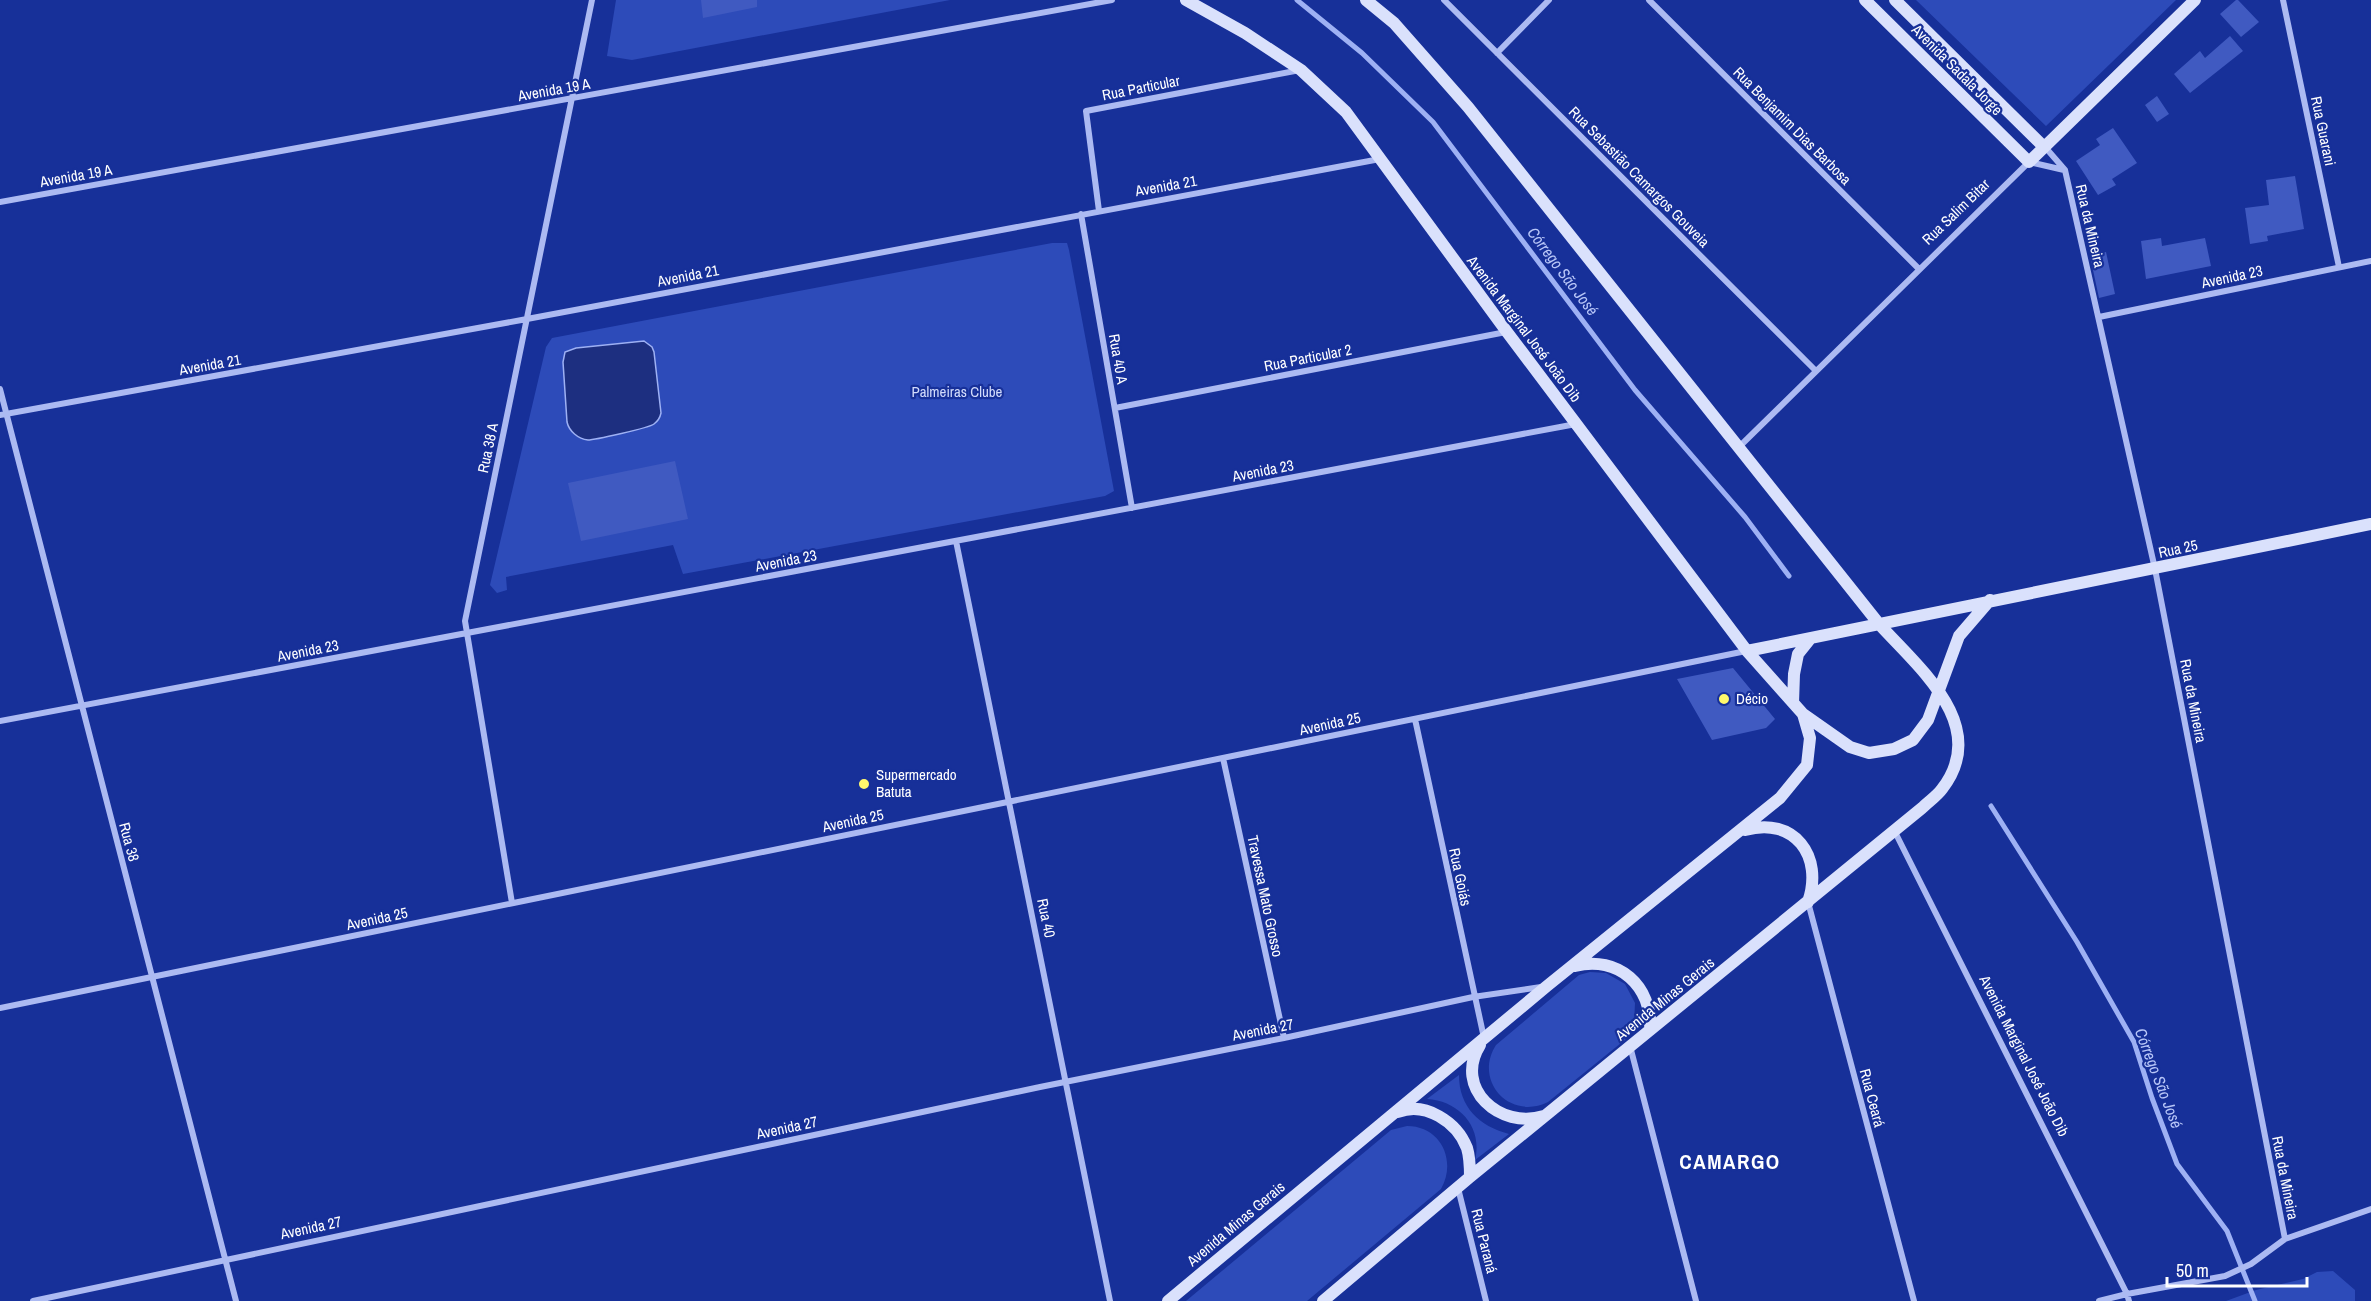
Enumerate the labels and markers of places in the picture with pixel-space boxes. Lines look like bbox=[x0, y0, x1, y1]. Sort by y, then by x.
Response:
place label: Décio bbox=[1736, 688, 1768, 709]
marker: Décio bbox=[1717, 692, 1731, 706]
place label: Supermercado Batuta bbox=[876, 764, 957, 802]
marker: Supermercado Batuta bbox=[857, 777, 871, 791]

